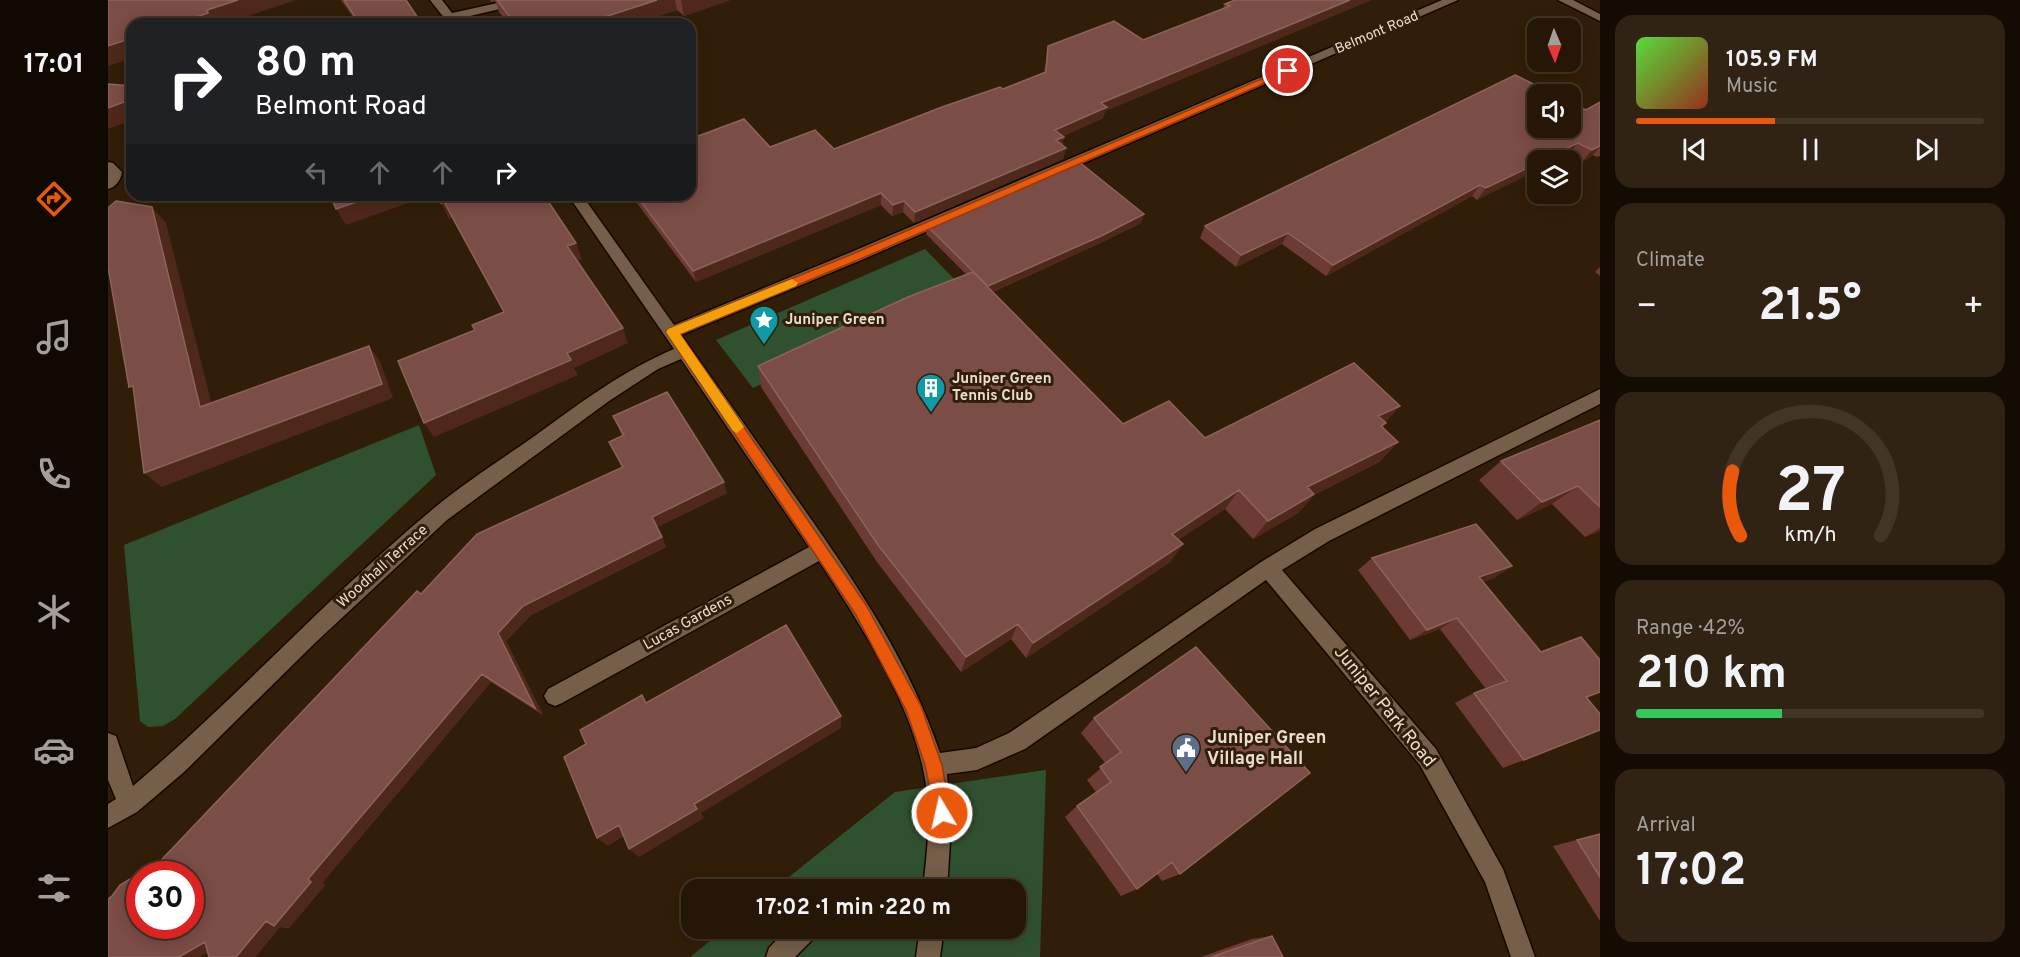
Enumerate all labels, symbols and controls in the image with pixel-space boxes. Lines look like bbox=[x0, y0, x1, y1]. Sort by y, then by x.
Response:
street label: Belmont Road bbox=[1333, 8, 1421, 58]
north arrow bbox=[1527, 18, 1581, 72]
map controls bbox=[1527, 18, 1581, 204]
text: 80 m bbox=[255, 38, 356, 91]
icon: right bbox=[156, 42, 234, 120]
pin bbox=[1262, 45, 1313, 96]
text: 105.9 FM bbox=[1726, 47, 1818, 74]
text: 17:01 bbox=[24, 48, 84, 82]
icon: arrive bbox=[1271, 54, 1304, 87]
text: Music bbox=[1726, 74, 1778, 100]
button: sound bbox=[1527, 84, 1581, 138]
text: Belmont Road bbox=[255, 90, 427, 124]
icon: previous bbox=[1678, 133, 1711, 166]
icon: pause bbox=[1794, 133, 1827, 166]
icon: next bbox=[1910, 133, 1943, 166]
button: layers bbox=[1527, 150, 1581, 204]
icon: left bbox=[300, 156, 333, 189]
icon: ahead bbox=[363, 156, 396, 189]
icon: ahead bbox=[426, 156, 459, 189]
icon: right bbox=[489, 156, 522, 189]
icon: directions bbox=[33, 178, 75, 220]
text: Climate bbox=[1636, 248, 1705, 274]
text: 21.5° bbox=[1759, 279, 1861, 336]
text: − bbox=[1636, 287, 1657, 329]
text: + bbox=[1963, 287, 1984, 329]
place icon: Juniper Green bbox=[748, 304, 780, 346]
place label: Juniper Green bbox=[785, 311, 885, 330]
icon: music bbox=[33, 316, 75, 358]
place label: Juniper Green Tennis Club bbox=[952, 370, 1052, 406]
building icon: Juniper Green Tennis Club bbox=[915, 372, 947, 414]
icon: phone bbox=[33, 453, 75, 495]
text: 27 bbox=[1774, 455, 1846, 534]
street label: Woodhall Terrace bbox=[334, 521, 432, 613]
text: km/h bbox=[1784, 522, 1836, 549]
icon: climate bbox=[33, 591, 75, 633]
street label: Lucas Gardens bbox=[640, 591, 736, 655]
text: Range · 42% bbox=[1636, 616, 1745, 642]
street label: Juniper Park Road bbox=[1328, 642, 1440, 772]
text: 210 km bbox=[1636, 647, 1787, 704]
place label: Juniper Green Village Hall bbox=[1207, 727, 1326, 771]
icon: car bbox=[33, 729, 75, 771]
public building icon: Juniper Green Village Hall bbox=[1170, 732, 1202, 774]
position arrow bbox=[910, 781, 974, 845]
text: Arrival bbox=[1636, 813, 1696, 839]
text: 17:02 bbox=[1636, 844, 1746, 901]
speed limit sign: 30 bbox=[126, 861, 204, 939]
icon: filters bbox=[33, 867, 75, 909]
text: 17:02 · 1 min · 220 m bbox=[756, 895, 951, 922]

